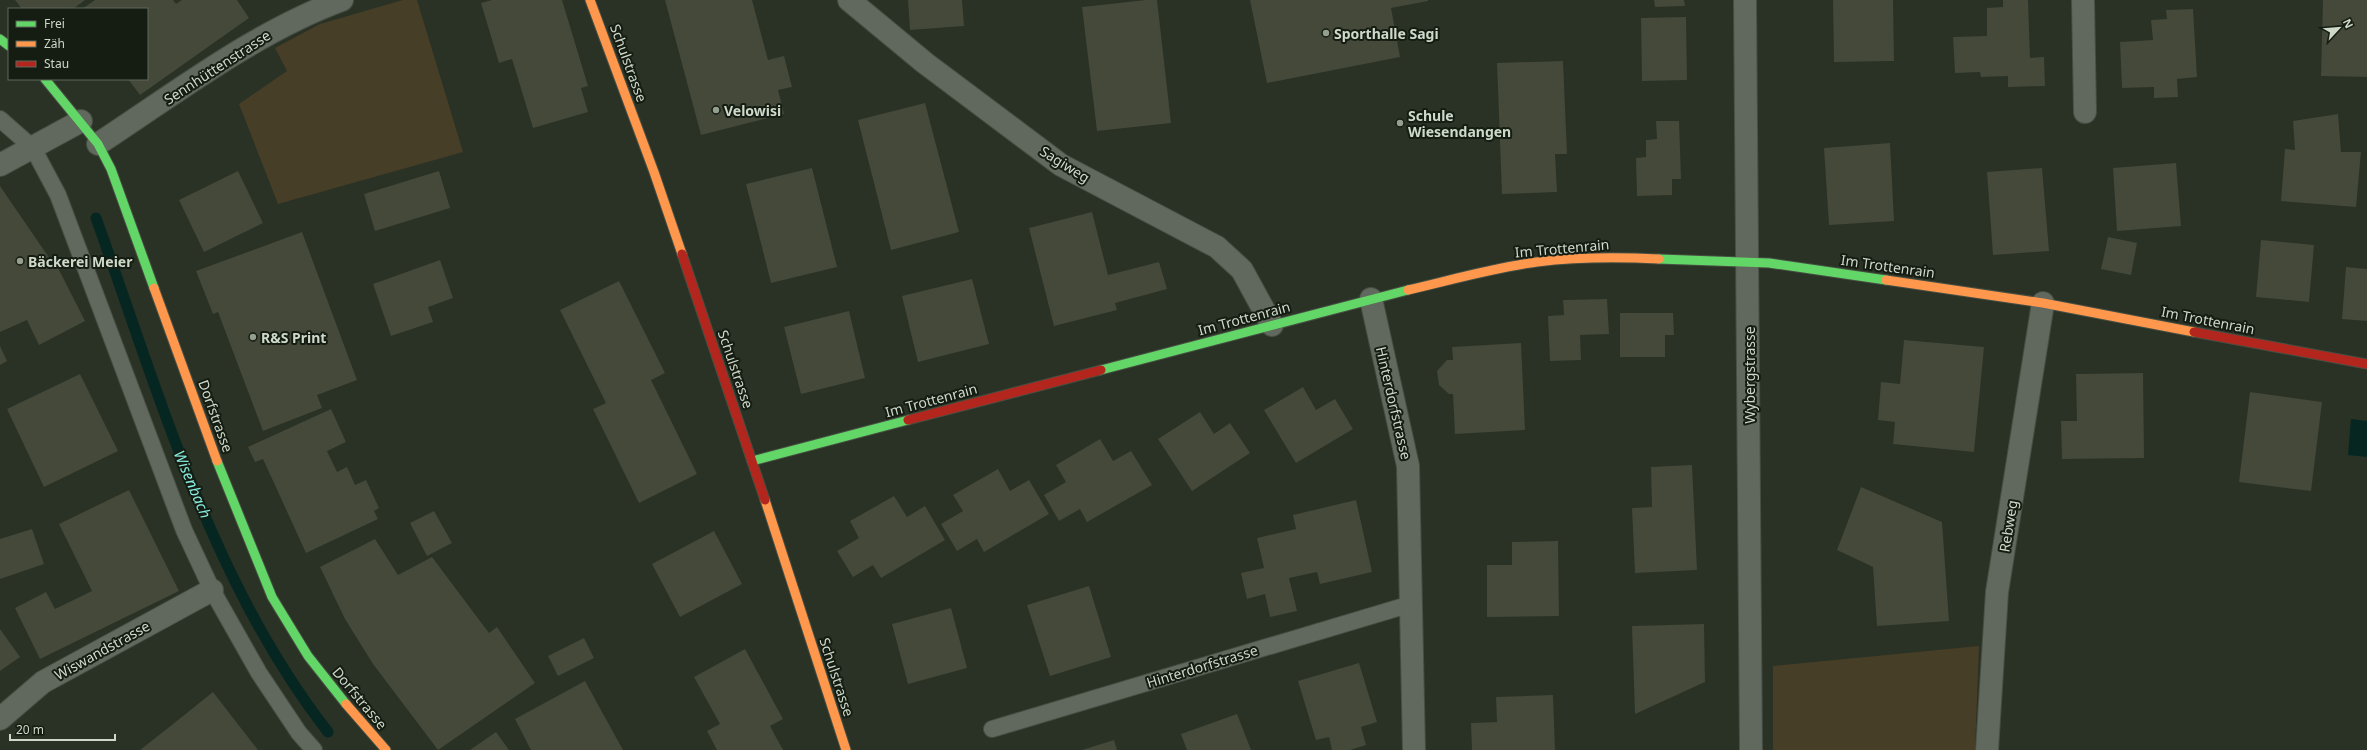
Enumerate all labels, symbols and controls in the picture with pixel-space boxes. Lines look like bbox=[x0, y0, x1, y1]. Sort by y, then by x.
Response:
legend bbox=[8, 8, 148, 80]
north arrow bbox=[2319, 8, 2359, 48]
text: Frei bbox=[44, 15, 65, 32]
text: N bbox=[2340, 16, 2357, 31]
street label: Schulstrasse bbox=[606, 21, 652, 105]
place label: Sporthalle Sagi bbox=[1334, 24, 1439, 43]
street label: Sennhüttenstrasse bbox=[160, 25, 274, 109]
marker: Sporthalle Sagi bbox=[1321, 28, 1331, 38]
text: Zäh bbox=[44, 35, 65, 52]
text: Stau bbox=[44, 55, 69, 72]
place label: Velowisi bbox=[724, 101, 781, 120]
marker: Velowisi bbox=[711, 105, 721, 115]
place label: Schule Wiesendangen bbox=[1408, 106, 1511, 141]
marker: Schule Wiesendangen bbox=[1395, 118, 1405, 128]
street label: Sagiweg bbox=[1037, 141, 1093, 187]
street label: Im Trottenrain bbox=[1514, 234, 1610, 262]
street label: Im Trottenrain bbox=[1840, 250, 1936, 282]
place label: Bäckerei Meier bbox=[28, 252, 133, 271]
marker: Bäckerei Meier bbox=[15, 256, 25, 266]
street label: Im Trottenrain bbox=[1196, 297, 1292, 339]
street label: Im Trottenrain bbox=[2160, 302, 2256, 338]
street label: Wybergstrasse bbox=[1740, 326, 1759, 424]
street label: Schulstrasse bbox=[714, 327, 758, 411]
place label: R&S Print bbox=[261, 328, 326, 347]
marker: R&S Print bbox=[248, 332, 258, 342]
street label: Hinterdorfstrasse bbox=[1372, 345, 1416, 461]
street label: Dorfstrasse bbox=[194, 377, 238, 455]
street label: Im Trottenrain bbox=[883, 379, 979, 421]
water label: Wisenbach bbox=[170, 447, 216, 521]
street label: Rebweg bbox=[1995, 499, 2021, 553]
street label: Wiswandstrasse bbox=[51, 616, 153, 684]
street label: Schulstrasse bbox=[815, 635, 859, 719]
street label: Hinterdorfstrasse bbox=[1144, 640, 1260, 692]
street label: Dorfstrasse bbox=[328, 663, 392, 733]
scale bar bbox=[10, 716, 115, 742]
text: 20 m bbox=[16, 721, 44, 738]

